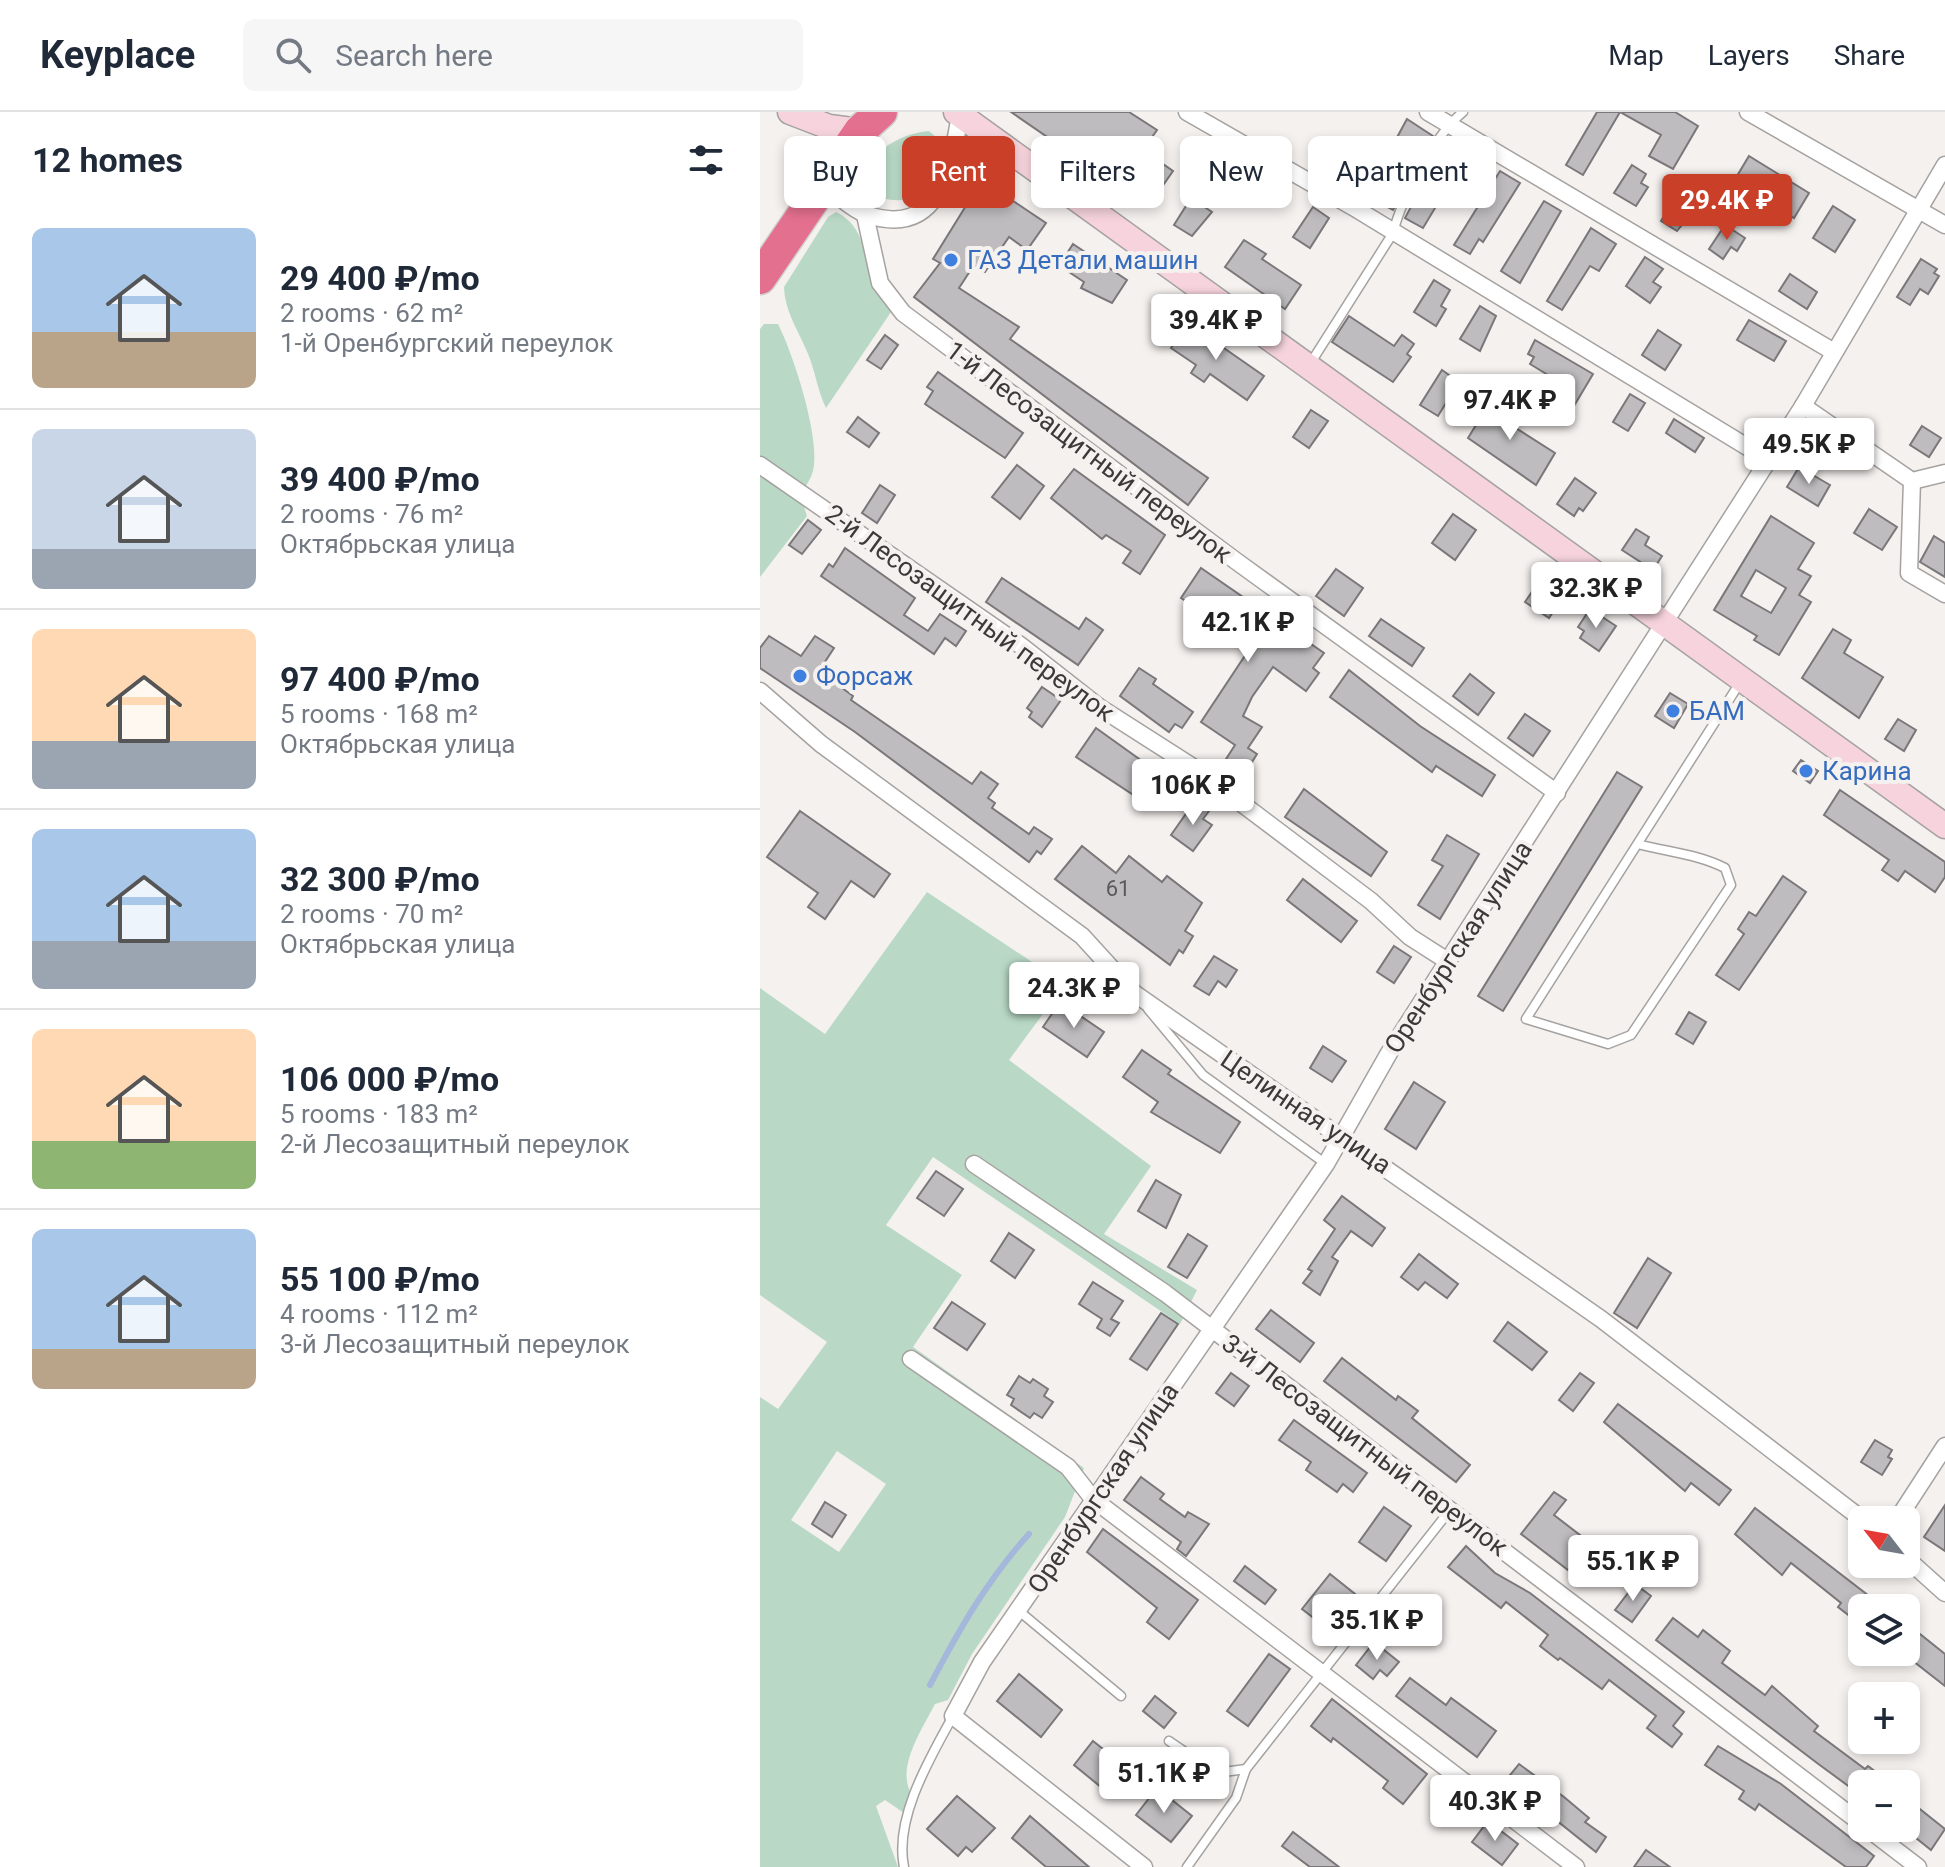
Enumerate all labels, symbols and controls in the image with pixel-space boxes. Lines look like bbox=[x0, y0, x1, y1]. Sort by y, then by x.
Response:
search box bbox=[243, 19, 803, 91]
text: Keyplace bbox=[40, 33, 195, 77]
icon: search bbox=[271, 33, 315, 77]
text: Search here bbox=[335, 38, 493, 73]
text: Map bbox=[1608, 39, 1664, 72]
text: Layers bbox=[1708, 39, 1790, 72]
text: Share bbox=[1834, 39, 1905, 72]
chip: Buy bbox=[784, 136, 886, 208]
chip: Rent bbox=[902, 136, 1015, 208]
chip: Filters bbox=[1031, 136, 1164, 208]
chip: New bbox=[1180, 136, 1292, 208]
chip: Apartment bbox=[1308, 136, 1496, 208]
icon: filters bbox=[684, 138, 728, 182]
text: 12 homes bbox=[32, 140, 183, 180]
pin: 29.4K ₽ bbox=[1653, 174, 1801, 242]
text: 29.4K ₽ bbox=[1680, 185, 1774, 215]
place label: ГАЗ Детали машин bbox=[967, 245, 1198, 275]
marker: ГАЗ Детали машин bbox=[942, 251, 960, 269]
text: 29 400 ₽/mo bbox=[280, 258, 480, 298]
icon: home bbox=[96, 260, 192, 356]
pin: 39.4K ₽ bbox=[1142, 294, 1290, 362]
text: 2 rooms · 62 m² bbox=[280, 298, 463, 328]
text: 39.4K ₽ bbox=[1169, 305, 1263, 335]
text: 1-й Оренбургский переулок bbox=[280, 328, 613, 358]
street label: 1-й Лесозащитный переулок bbox=[940, 335, 1238, 569]
pin: 97.4K ₽ bbox=[1436, 374, 1584, 442]
text: 97.4K ₽ bbox=[1463, 385, 1557, 415]
pin: 49.5K ₽ bbox=[1735, 418, 1883, 486]
text: 49.5K ₽ bbox=[1762, 429, 1856, 459]
text: 39 400 ₽/mo bbox=[280, 459, 480, 499]
icon: home bbox=[96, 461, 192, 557]
street label: 2-й Лесозащитный переулок bbox=[820, 498, 1120, 728]
text: 2 rooms · 76 m² bbox=[280, 499, 463, 529]
text: Октябрьская улица bbox=[280, 529, 516, 559]
pin: 32.3K ₽ bbox=[1522, 562, 1670, 630]
text: 32.3K ₽ bbox=[1549, 573, 1643, 603]
pin: 42.1K ₽ bbox=[1174, 596, 1322, 664]
text: 42.1K ₽ bbox=[1201, 607, 1295, 637]
text: 97 400 ₽/mo bbox=[280, 659, 480, 699]
icon: home bbox=[96, 661, 192, 757]
place label: Форсаж bbox=[816, 661, 913, 691]
marker: Форсаж bbox=[791, 667, 809, 685]
place label: БАМ bbox=[1689, 696, 1745, 726]
text: 5 rooms · 168 m² bbox=[280, 699, 478, 729]
marker: БАМ bbox=[1664, 702, 1682, 720]
text: Октябрьская улица bbox=[280, 729, 516, 759]
place label: Карина bbox=[1822, 756, 1912, 786]
pin: 106K ₽ bbox=[1128, 759, 1258, 827]
marker: Карина bbox=[1797, 762, 1815, 780]
text: 106K ₽ bbox=[1150, 770, 1236, 800]
street label: Оренбургская улица bbox=[1378, 835, 1538, 1059]
text: 32 300 ₽/mo bbox=[280, 859, 480, 899]
icon: home bbox=[96, 861, 192, 957]
house number: 61 bbox=[1106, 876, 1130, 901]
text: 2 rooms · 70 m² bbox=[280, 899, 463, 929]
text: Октябрьская улица bbox=[280, 929, 516, 959]
pin: 24.3K ₽ bbox=[1000, 962, 1148, 1030]
text: 24.3K ₽ bbox=[1027, 973, 1121, 1003]
street label: Целинная улица bbox=[1215, 1044, 1397, 1180]
text: 106 000 ₽/mo bbox=[280, 1059, 499, 1099]
icon: home bbox=[96, 1061, 192, 1157]
text: 5 rooms · 183 m² bbox=[280, 1099, 478, 1129]
text: 2-й Лесозащитный переулок bbox=[280, 1129, 630, 1159]
text: 55 100 ₽/mo bbox=[280, 1259, 480, 1299]
icon: home bbox=[96, 1261, 192, 1357]
text: 4 rooms · 112 m² bbox=[280, 1299, 478, 1329]
street label: 3-й Лесозащитный переулок bbox=[1216, 1328, 1514, 1562]
text: 3-й Лесозащитный переулок bbox=[280, 1329, 630, 1359]
street label: Оренбургская улица bbox=[1021, 1377, 1185, 1599]
north arrow bbox=[1848, 1506, 1920, 1578]
map controls bbox=[1848, 1506, 1920, 1842]
pin: 55.1K ₽ bbox=[1559, 1535, 1707, 1603]
text: 55.1K ₽ bbox=[1586, 1546, 1680, 1576]
pin: 35.1K ₽ bbox=[1303, 1594, 1451, 1662]
button: layers bbox=[1848, 1594, 1920, 1666]
text: 35.1K ₽ bbox=[1330, 1605, 1424, 1635]
button: + bbox=[1848, 1682, 1920, 1754]
pin: 51.1K ₽ bbox=[1090, 1747, 1238, 1815]
text: 51.1K ₽ bbox=[1117, 1758, 1211, 1788]
button: − bbox=[1848, 1770, 1920, 1842]
pin: 40.3K ₽ bbox=[1421, 1775, 1569, 1843]
text: 40.3K ₽ bbox=[1448, 1786, 1542, 1816]

